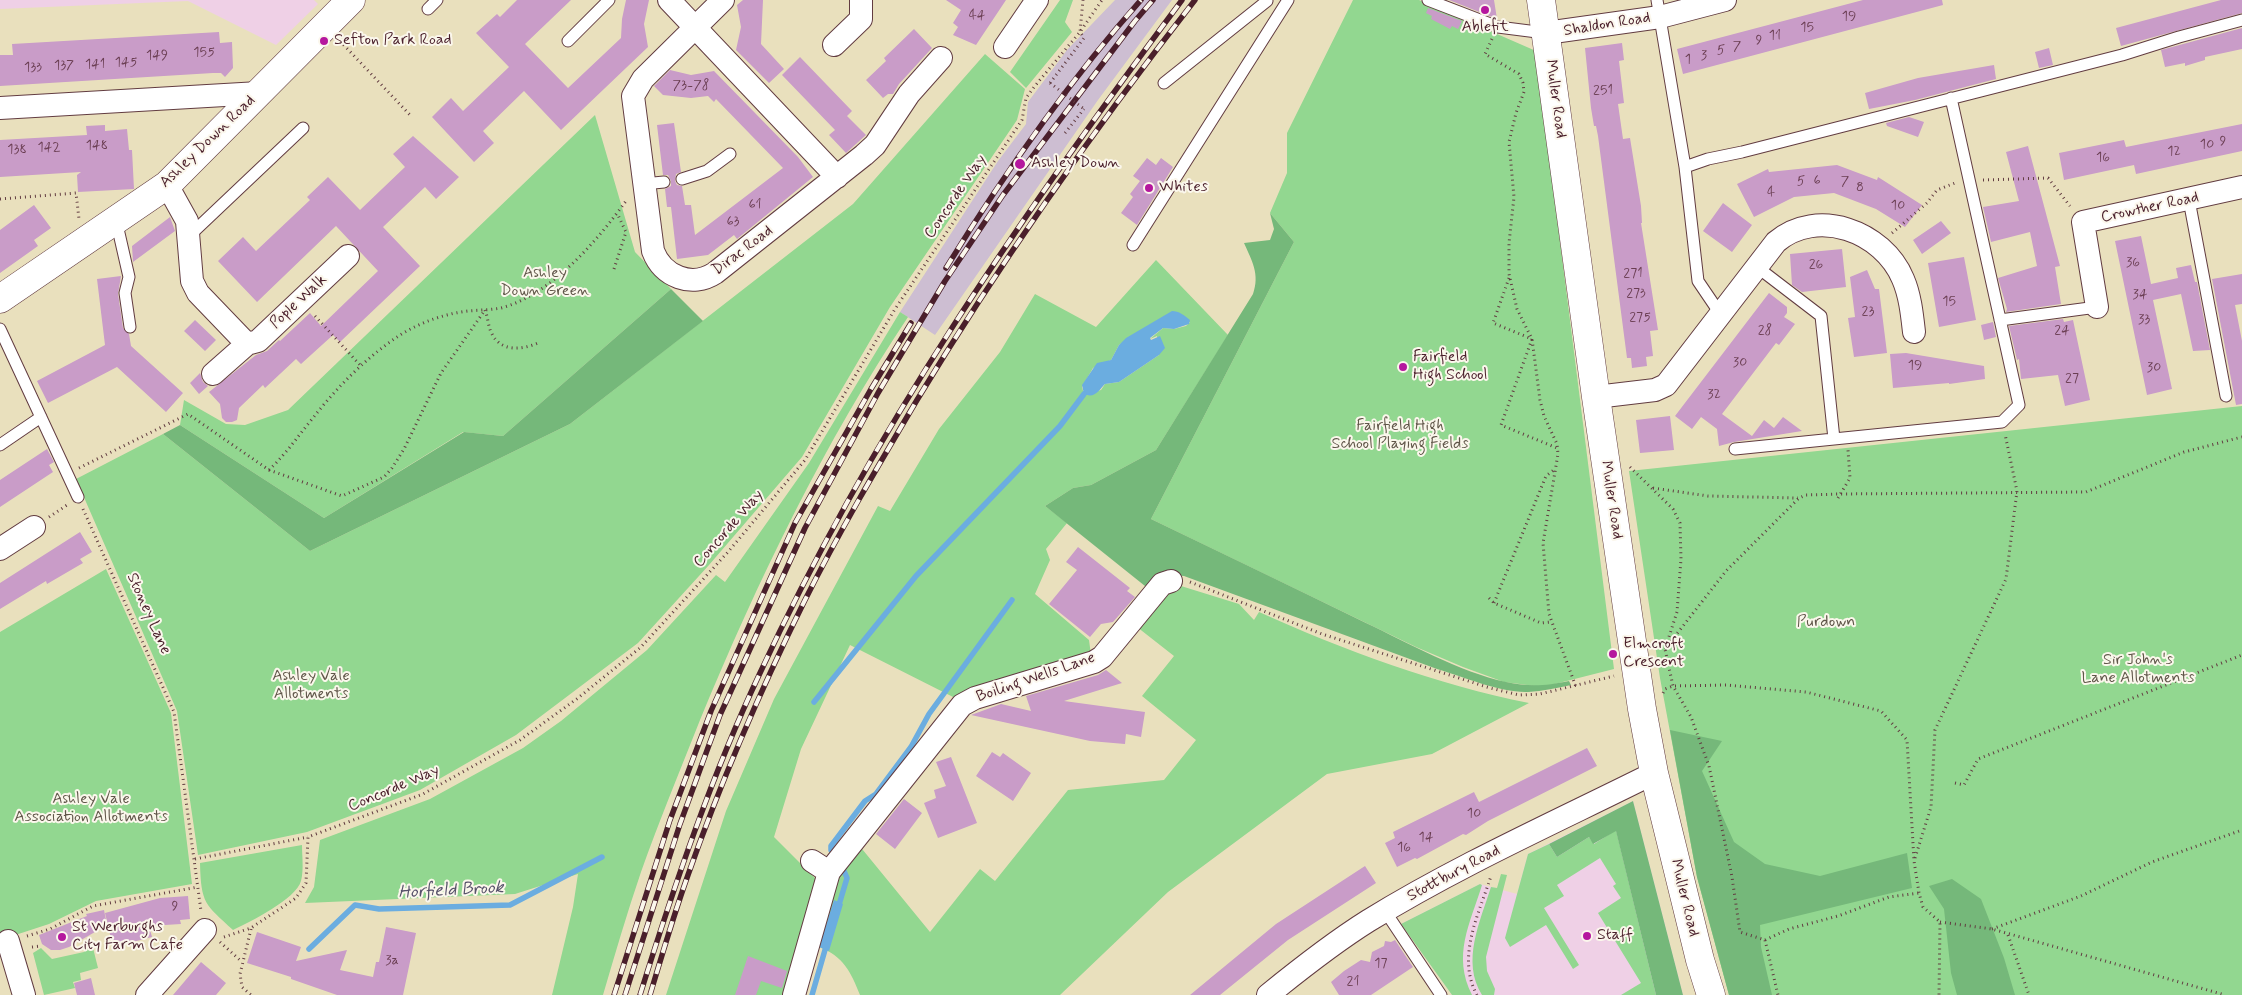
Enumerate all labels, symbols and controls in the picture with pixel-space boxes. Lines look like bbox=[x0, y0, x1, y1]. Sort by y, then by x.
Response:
marker: Ablefit bbox=[1479, 4, 1491, 16]
house number: 44 bbox=[969, 8, 985, 24]
street label: Shaldon Road bbox=[1562, 9, 1652, 41]
house number: 19 bbox=[1842, 9, 1856, 25]
place label: Ablefit bbox=[1461, 18, 1509, 38]
house number: 15 bbox=[1800, 20, 1814, 36]
house number: 11 bbox=[1769, 28, 1781, 44]
place label: Sefton Park Road bbox=[334, 31, 452, 51]
house number: 9 bbox=[1756, 33, 1762, 49]
marker: Sefton Park Road bbox=[318, 35, 330, 47]
house number: 7 bbox=[1733, 39, 1741, 55]
house number: 5 bbox=[1717, 43, 1725, 59]
house number: 155 bbox=[193, 45, 215, 61]
house number: 149 bbox=[146, 48, 168, 64]
house number: 3 bbox=[1701, 48, 1707, 64]
house number: 1 bbox=[1685, 52, 1691, 68]
house number: 145 bbox=[115, 55, 137, 71]
house number: 141 bbox=[85, 57, 105, 73]
house number: 137 bbox=[54, 58, 74, 74]
street label: Muller Road bbox=[1540, 58, 1570, 140]
house number: 133 bbox=[24, 60, 42, 76]
house number: 73-78 bbox=[673, 78, 709, 94]
house number: 251 bbox=[1593, 83, 1613, 99]
street label: Ashley Down Road bbox=[156, 92, 260, 192]
house number: 9 bbox=[2220, 134, 2226, 150]
house number: 10 bbox=[2200, 137, 2214, 153]
house number: 148 bbox=[86, 138, 108, 154]
house number: 142 bbox=[37, 140, 61, 156]
house number: 138 bbox=[7, 142, 27, 158]
house number: 12 bbox=[2167, 144, 2181, 160]
house number: 16 bbox=[2096, 150, 2110, 166]
street label: Concorde Way bbox=[921, 151, 991, 243]
place label: Ashley Down bbox=[1031, 154, 1120, 174]
marker: Ashley Down bbox=[1013, 157, 1027, 171]
house number: 6 bbox=[1813, 173, 1821, 189]
house number: 5 bbox=[1797, 174, 1805, 190]
house number: 7 bbox=[1841, 174, 1849, 190]
place label: Whites bbox=[1159, 178, 1208, 198]
house number: 8 bbox=[1856, 180, 1864, 196]
marker: Whites bbox=[1143, 182, 1155, 194]
house number: 4 bbox=[1767, 185, 1775, 201]
street label: Crowther Road bbox=[2099, 188, 2201, 228]
house number: 61 bbox=[748, 197, 762, 213]
house number: 10 bbox=[1891, 198, 1905, 214]
house number: 63 bbox=[726, 214, 740, 230]
street label: Dirac Road bbox=[709, 222, 777, 280]
house number: 36 bbox=[2126, 255, 2140, 271]
house number: 26 bbox=[1809, 257, 1823, 273]
park label: Ashley Down Green bbox=[501, 264, 589, 302]
house number: 271 bbox=[1623, 266, 1643, 282]
street label: Pople Walk bbox=[266, 271, 332, 333]
house number: 273 bbox=[1626, 286, 1646, 302]
house number: 34 bbox=[2133, 287, 2147, 303]
house number: 15 bbox=[1942, 294, 1956, 310]
house number: 23 bbox=[1862, 304, 1874, 320]
house number: 275 bbox=[1629, 310, 1651, 326]
house number: 33 bbox=[2138, 312, 2150, 328]
house number: 28 bbox=[1758, 323, 1772, 339]
house number: 24 bbox=[2054, 323, 2070, 339]
place label: Fairfield High School bbox=[1413, 348, 1488, 386]
house number: 30 bbox=[1733, 355, 1747, 371]
house number: 19 bbox=[1908, 358, 1922, 374]
house number: 30 bbox=[2147, 360, 2161, 376]
marker: Fairfield High School bbox=[1397, 361, 1409, 373]
house number: 27 bbox=[2065, 371, 2079, 387]
house number: 32 bbox=[1707, 387, 1721, 403]
park label: Fairfield High School Playing Fields bbox=[1332, 417, 1468, 455]
street label: Muller Road bbox=[1595, 459, 1627, 541]
street label: Concorde Way bbox=[690, 486, 768, 572]
street label: Stoney Lane bbox=[122, 570, 174, 658]
park label: Purdown bbox=[1797, 613, 1855, 633]
place label: Elmcroft Crescent bbox=[1623, 635, 1684, 673]
marker: Elmcroft Crescent bbox=[1607, 648, 1619, 660]
street label: Boiling Wells Lane bbox=[974, 649, 1098, 707]
park label: Sir John's Lane Allotments bbox=[2081, 651, 2195, 689]
park label: Ashley Vale Allotments bbox=[272, 667, 350, 705]
street label: Concorde Way bbox=[345, 761, 443, 817]
park label: Ashley Vale Association Allotments bbox=[14, 790, 168, 828]
house number: 10 bbox=[1467, 806, 1481, 822]
house number: 14 bbox=[1419, 830, 1433, 846]
house number: 16 bbox=[1397, 840, 1411, 856]
street label: Stottbury Road bbox=[1404, 841, 1504, 907]
street label: Muller Road bbox=[1665, 857, 1703, 939]
water label: Horfield Brook bbox=[398, 877, 504, 905]
house number: 9 bbox=[172, 899, 178, 915]
place label: St Werburghs City Farm Cafe bbox=[72, 918, 183, 956]
place label: Staff bbox=[1597, 926, 1633, 946]
marker: Staff bbox=[1581, 930, 1593, 942]
marker: St Werburghs City Farm Cafe bbox=[56, 931, 68, 943]
house number: 3a bbox=[385, 953, 399, 969]
house number: 17 bbox=[1374, 956, 1388, 972]
house number: 21 bbox=[1347, 974, 1359, 990]

